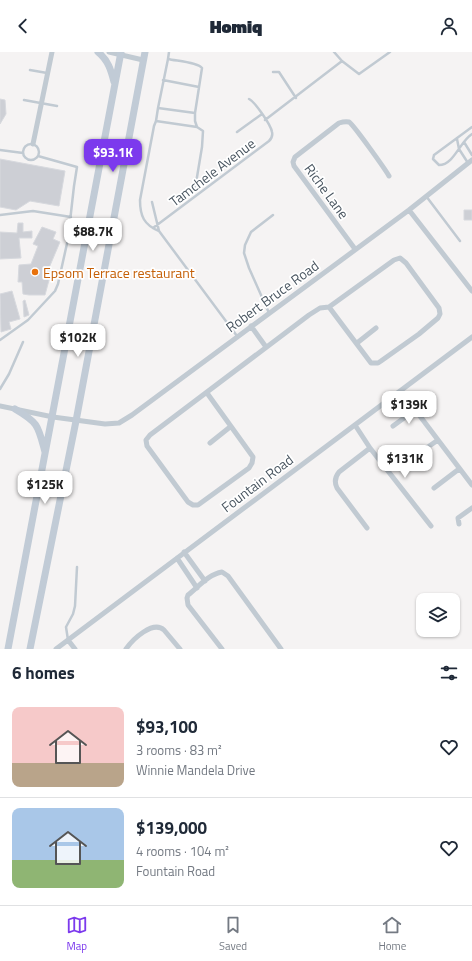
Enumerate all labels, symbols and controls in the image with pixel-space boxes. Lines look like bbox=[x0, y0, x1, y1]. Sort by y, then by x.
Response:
text: Homiq bbox=[210, 13, 262, 40]
icon: back bbox=[12, 15, 34, 37]
icon: person bbox=[438, 15, 460, 37]
street label: Tamchele Avenue bbox=[165, 133, 259, 211]
pin: $93.1K bbox=[80, 139, 146, 173]
text: $93.1K bbox=[93, 142, 133, 162]
street label: Riche Lane bbox=[300, 159, 354, 223]
pin: $88.7K bbox=[60, 218, 126, 252]
text: $88.7K bbox=[73, 221, 113, 241]
street label: Robert Bruce Road bbox=[221, 255, 323, 337]
place label: Epsom Terrace restaurant bbox=[43, 262, 195, 283]
marker: Epsom Terrace restaurant bbox=[30, 267, 40, 277]
pin: $102K bbox=[50, 324, 106, 358]
text: $102K bbox=[60, 327, 96, 347]
pin: $139K bbox=[381, 391, 437, 425]
text: $139K bbox=[391, 394, 427, 414]
pin: $131K bbox=[377, 445, 433, 479]
text: $131K bbox=[387, 448, 423, 468]
street label: Fountain Road bbox=[217, 449, 297, 517]
pin: $125K bbox=[17, 471, 73, 505]
text: $125K bbox=[27, 474, 63, 494]
map controls bbox=[416, 593, 460, 637]
button: layers bbox=[416, 593, 460, 637]
text: 6 homes bbox=[12, 660, 75, 686]
icon: filters bbox=[438, 662, 460, 684]
text: $93,100 bbox=[136, 714, 198, 740]
icon: home bbox=[44, 723, 92, 771]
icon: heart bbox=[438, 736, 460, 758]
text: 3 rooms · 83 m² bbox=[136, 740, 222, 760]
text: Winnie Mandela Drive bbox=[136, 760, 255, 780]
text: $139,000 bbox=[136, 815, 207, 841]
icon: home bbox=[44, 824, 92, 872]
icon: heart bbox=[438, 837, 460, 859]
text: 4 rooms · 104 m² bbox=[136, 841, 229, 861]
text: Fountain Road bbox=[136, 861, 215, 881]
tab: Map bbox=[66, 914, 88, 954]
tab: Saved bbox=[219, 914, 247, 954]
tab: Home bbox=[378, 914, 406, 954]

